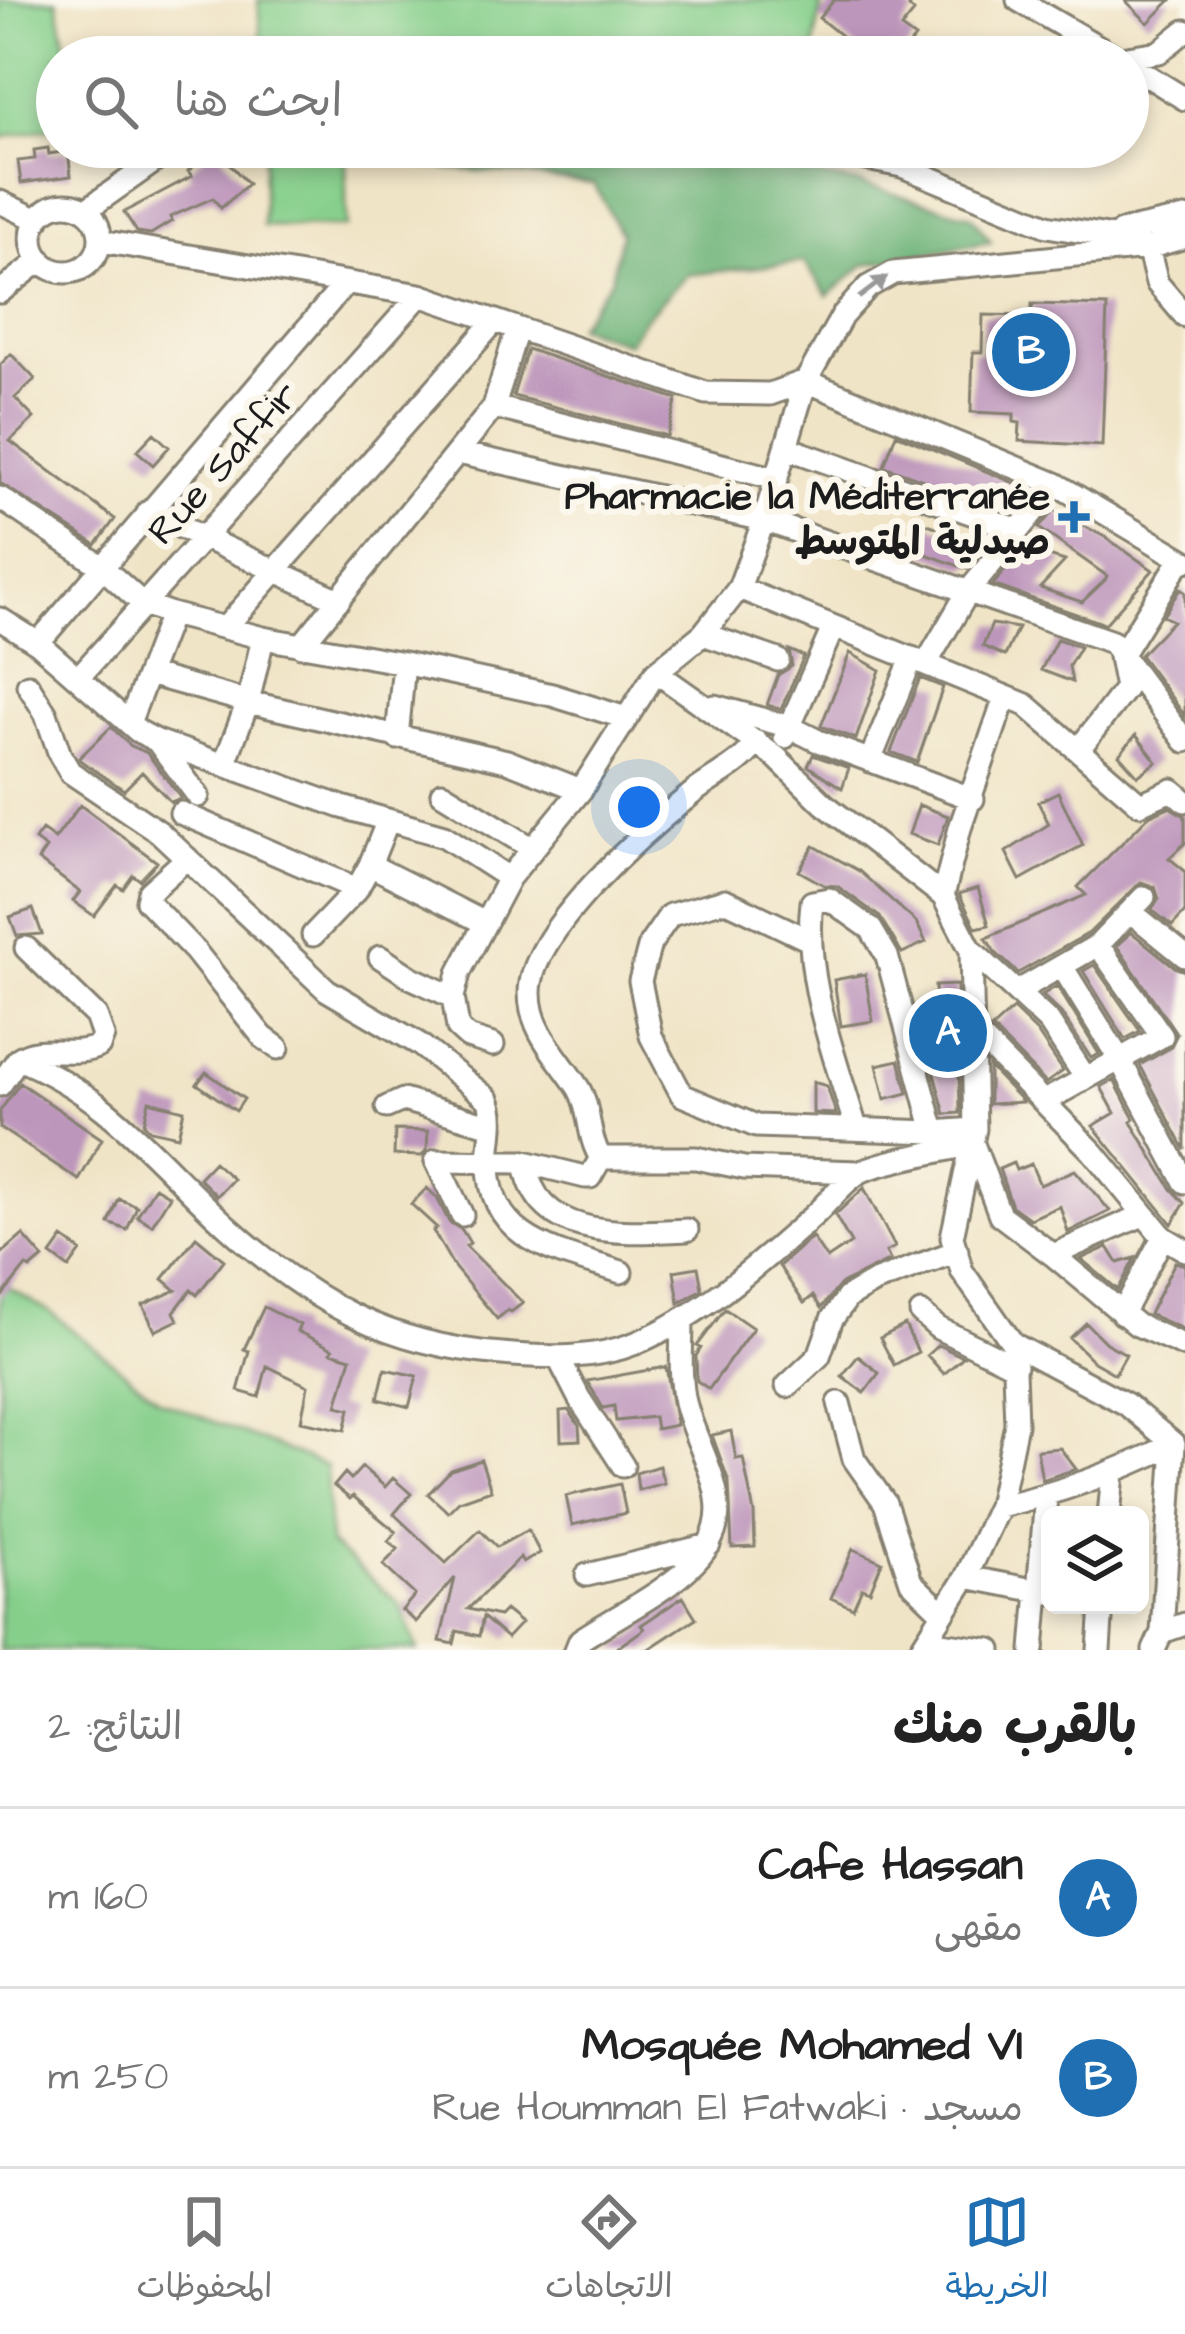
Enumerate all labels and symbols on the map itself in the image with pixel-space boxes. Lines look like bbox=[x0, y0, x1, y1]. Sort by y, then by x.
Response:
one-way arrow bbox=[858, 276, 889, 300]
pin: B bbox=[992, 307, 1070, 397]
street label: Rue Saffir bbox=[136, 371, 312, 557]
place label: Pharmacie la Méditerranée صيدلية المتوسط bbox=[565, 471, 1050, 570]
marker: Pharmacie la Méditerranée صيدلية المتوسط bbox=[1061, 504, 1087, 530]
your location bbox=[609, 777, 669, 837]
pin: A bbox=[909, 988, 987, 1078]

